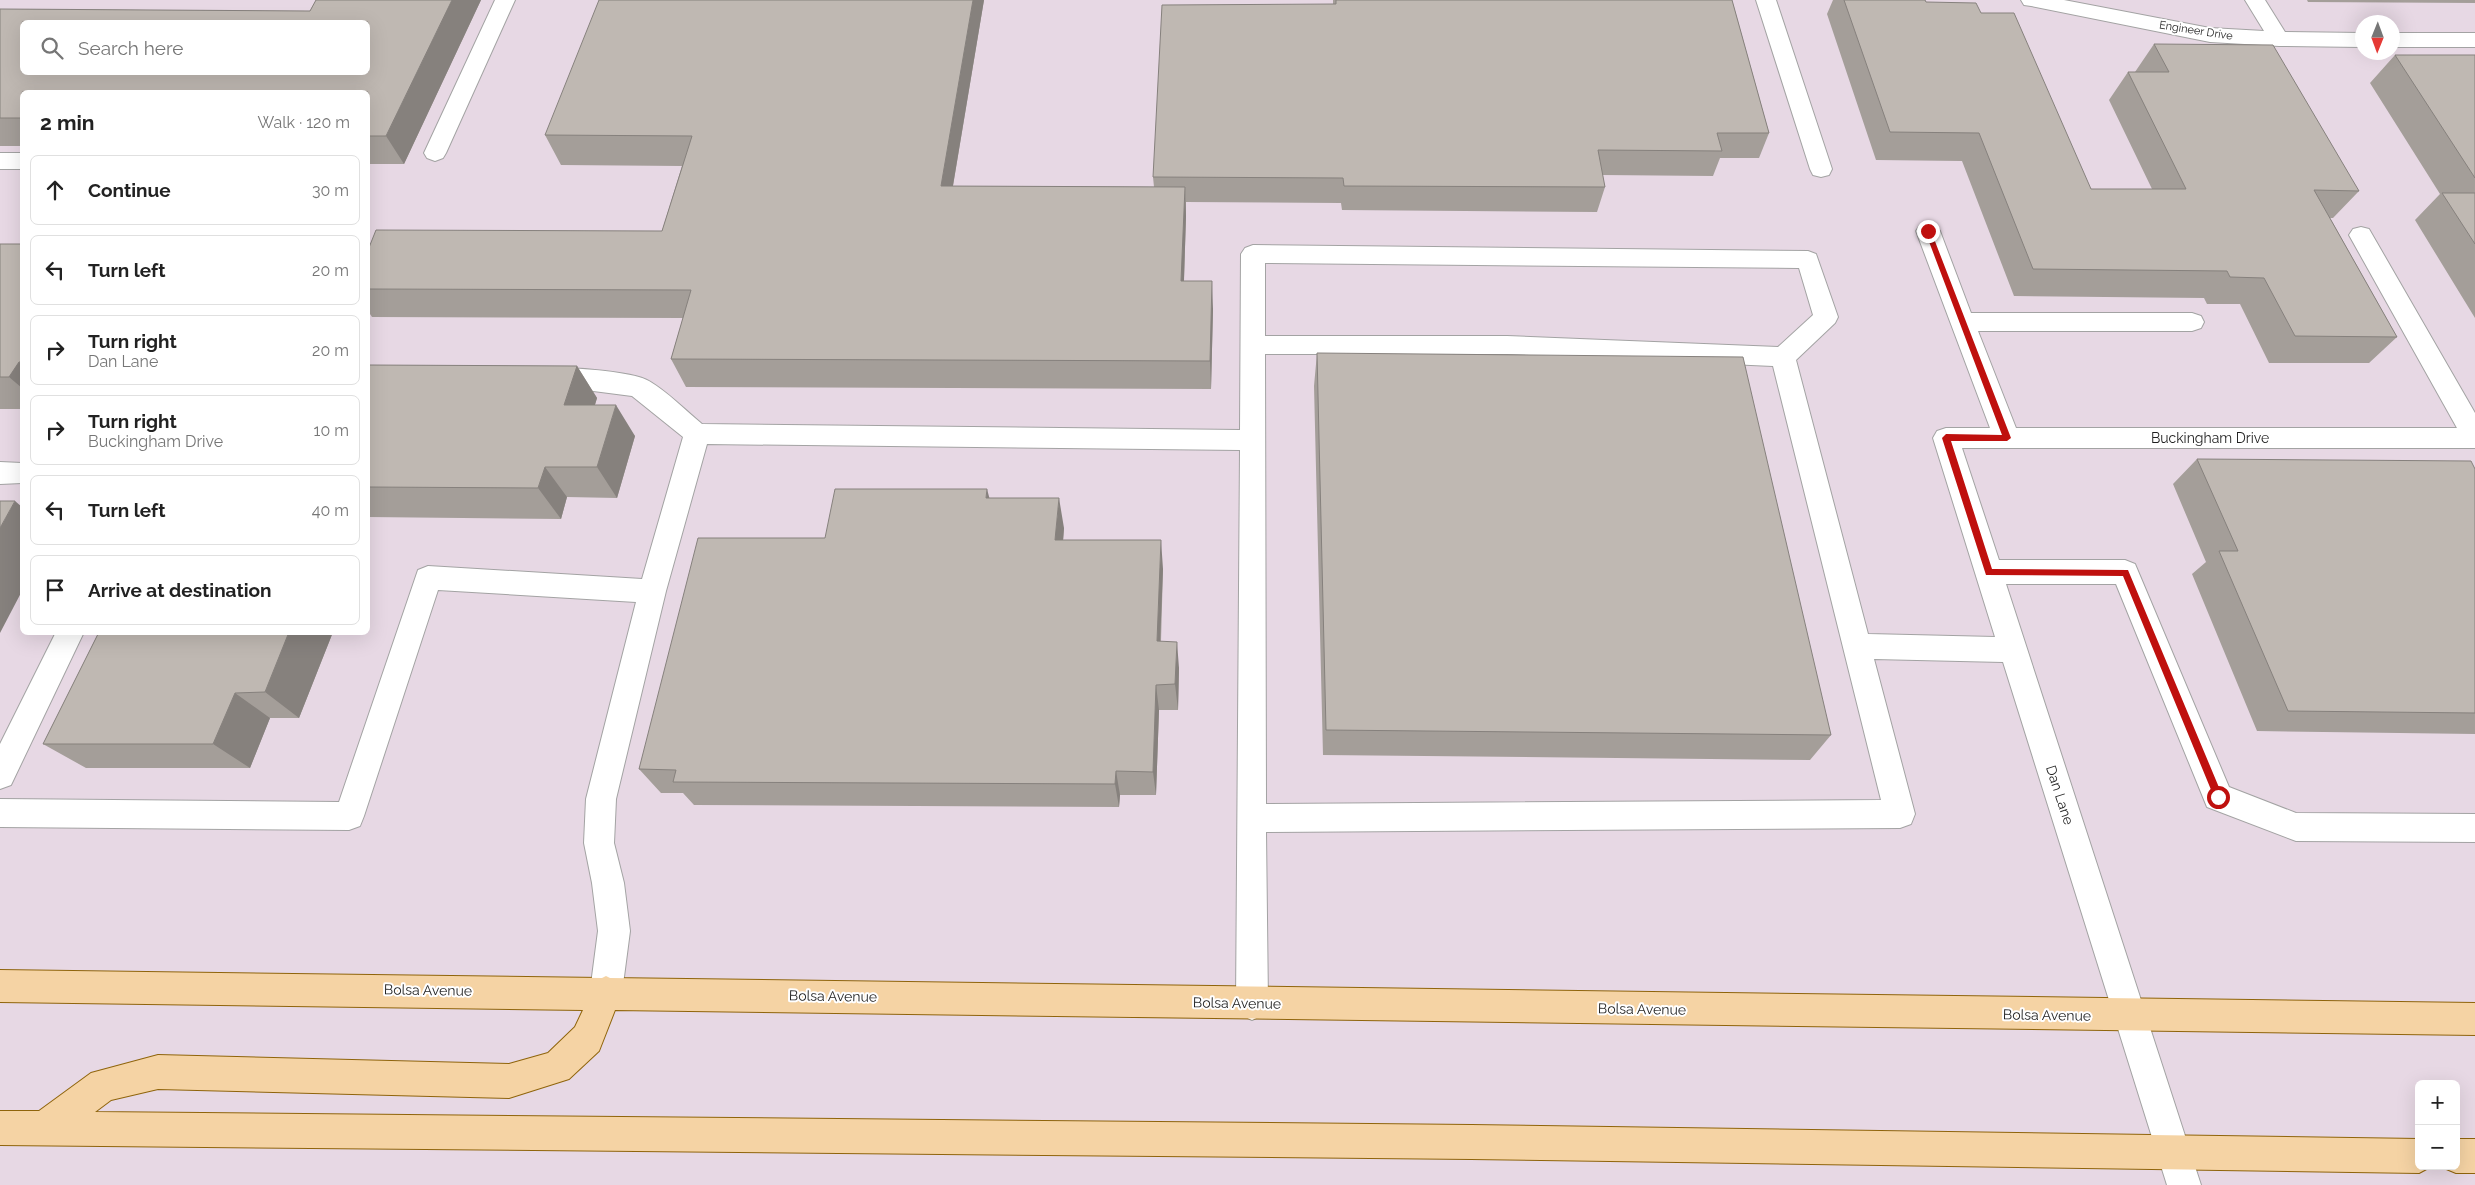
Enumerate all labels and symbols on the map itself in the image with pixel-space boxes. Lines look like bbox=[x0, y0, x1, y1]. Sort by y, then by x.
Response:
north arrow bbox=[2355, 15, 2400, 60]
street label: Engineer Drive bbox=[2158, 18, 2234, 43]
route end bbox=[1917, 220, 1940, 243]
street label: Buckingham Drive bbox=[2151, 430, 2269, 446]
street label: Dan Lane bbox=[2043, 763, 2077, 827]
route start bbox=[2207, 786, 2230, 809]
street label: Bolsa Avenue bbox=[384, 981, 472, 999]
street label: Bolsa Avenue bbox=[789, 987, 877, 1005]
street label: Bolsa Avenue bbox=[1193, 994, 1281, 1012]
street label: Bolsa Avenue bbox=[1598, 1000, 1686, 1018]
street label: Bolsa Avenue bbox=[2003, 1006, 2091, 1024]

